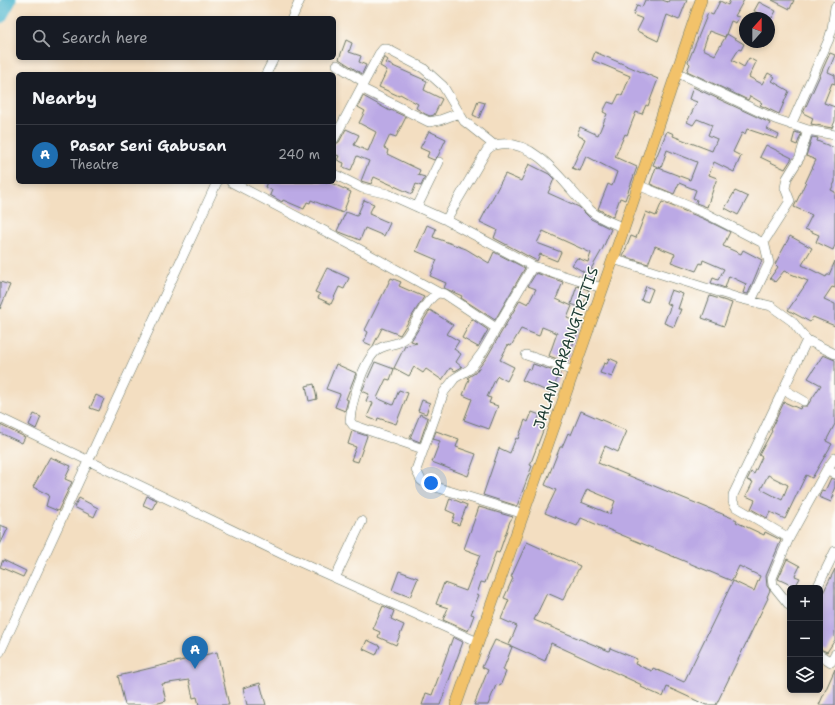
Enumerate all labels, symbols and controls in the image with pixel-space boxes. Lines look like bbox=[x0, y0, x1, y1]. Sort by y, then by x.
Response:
north arrow bbox=[739, 12, 775, 48]
search box bbox=[16, 16, 336, 60]
icon: search bbox=[30, 27, 52, 49]
text: Search here bbox=[62, 28, 148, 48]
text: Nearby bbox=[32, 87, 97, 109]
text: Pasar Seni Gabusan bbox=[70, 136, 226, 156]
text: A bbox=[40, 146, 50, 163]
text: 240 m bbox=[278, 146, 320, 163]
text: Theatre bbox=[70, 156, 119, 173]
street label: JALAN PARANGTRITIS bbox=[529, 264, 603, 432]
your location bbox=[421, 473, 441, 493]
map controls bbox=[787, 585, 823, 693]
button: + bbox=[787, 585, 823, 621]
button: − bbox=[787, 621, 823, 657]
pin: A bbox=[182, 636, 208, 669]
button: layers bbox=[787, 657, 823, 693]

